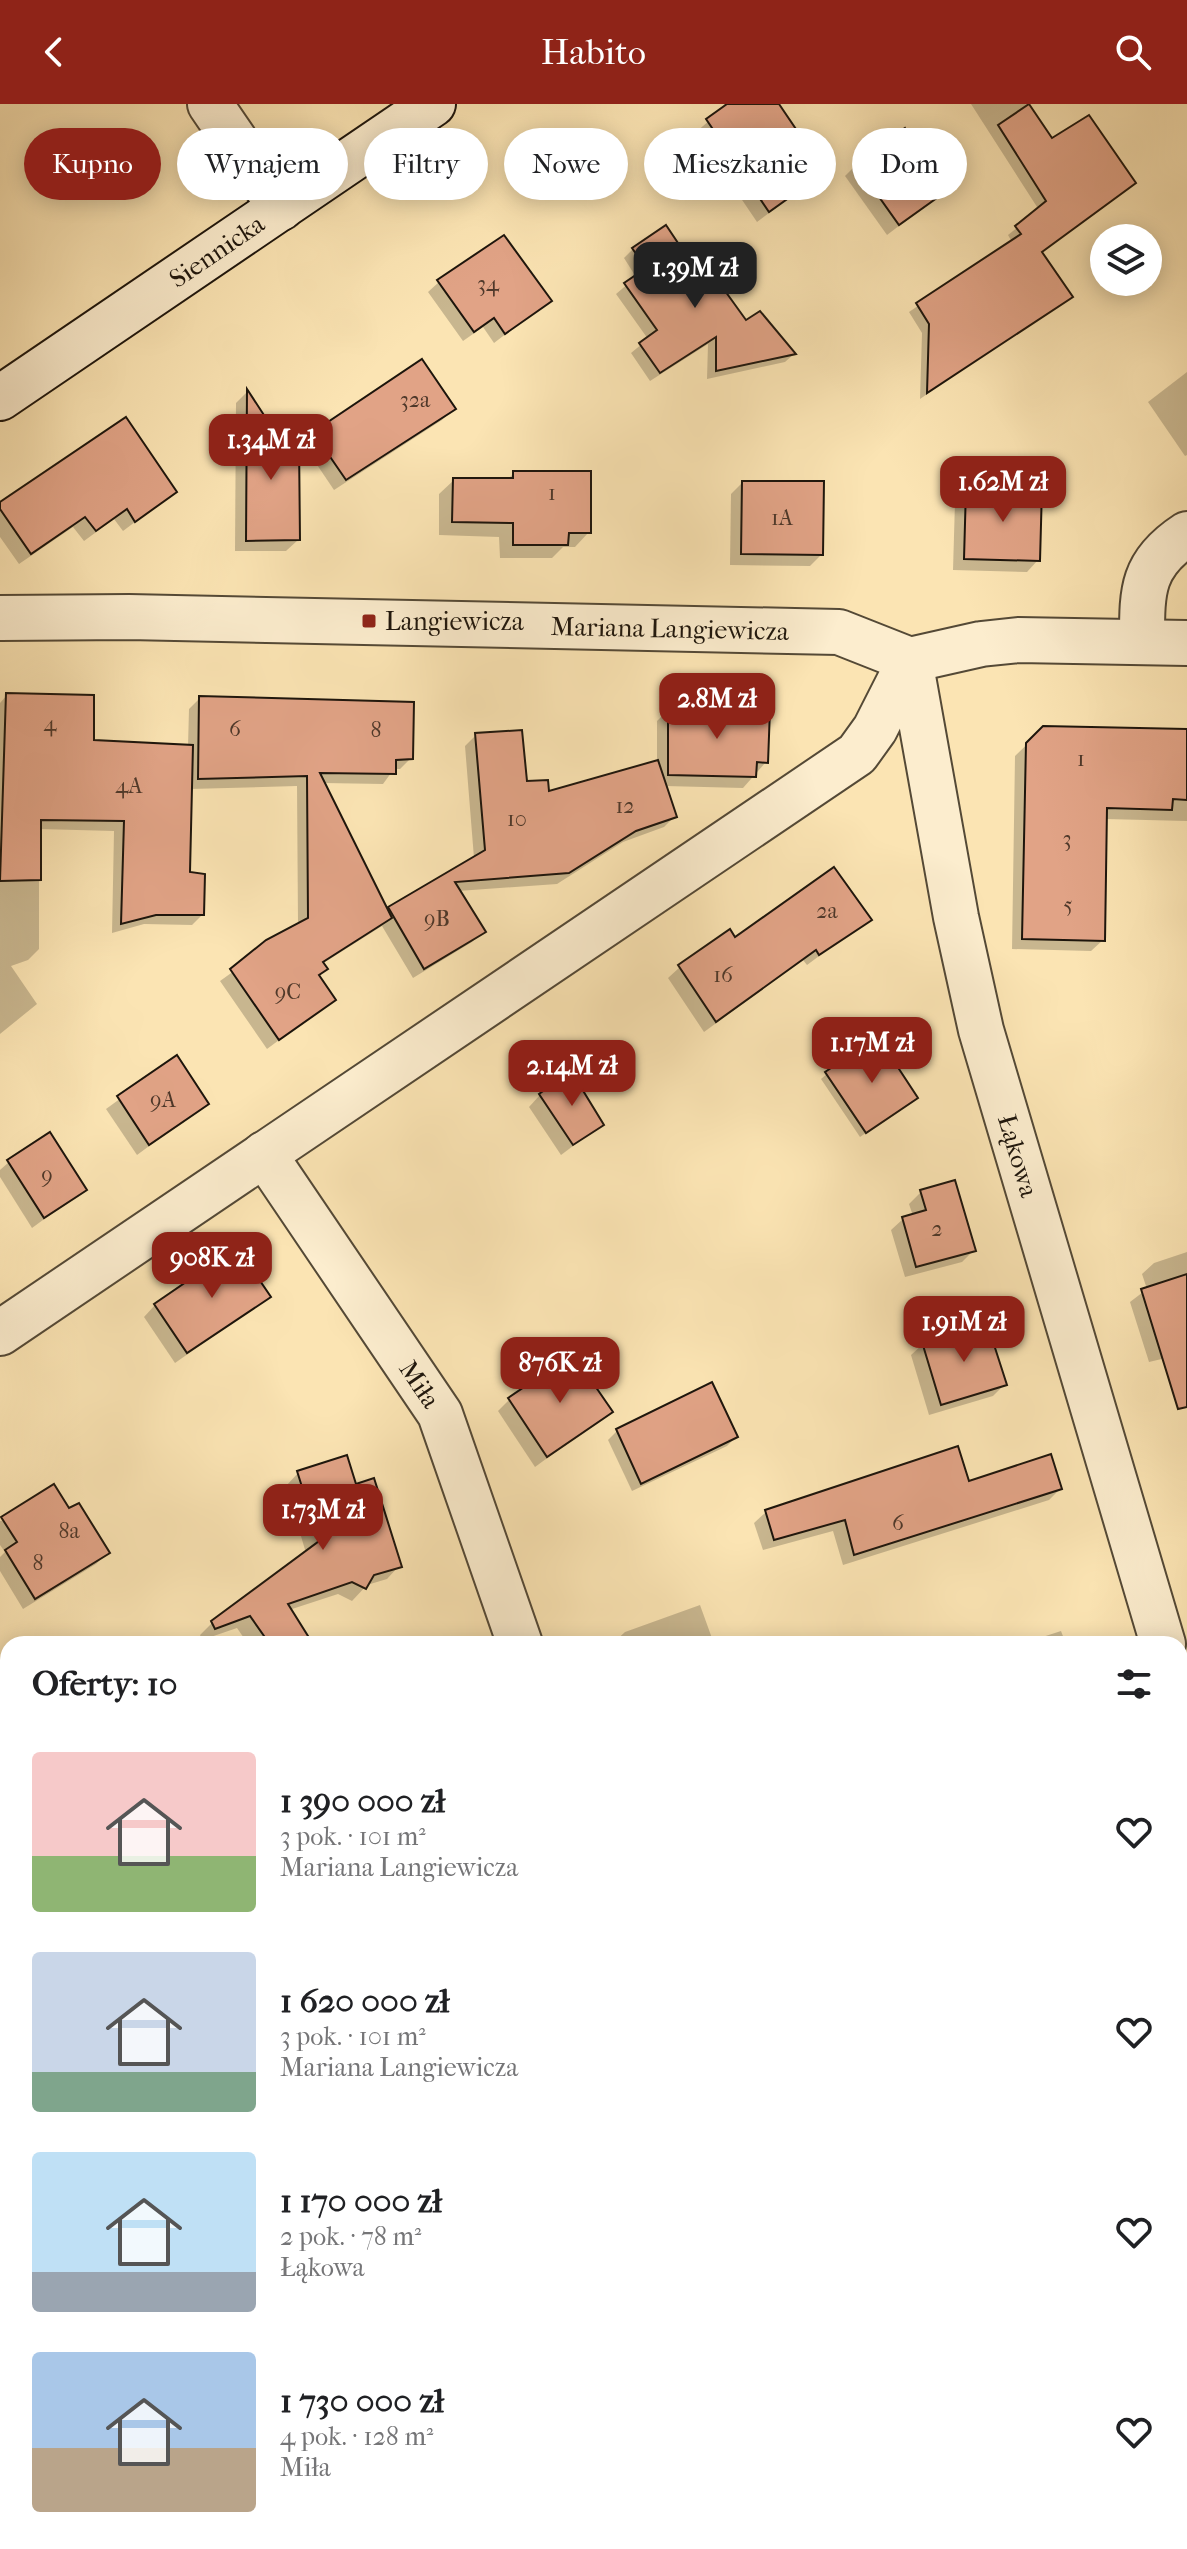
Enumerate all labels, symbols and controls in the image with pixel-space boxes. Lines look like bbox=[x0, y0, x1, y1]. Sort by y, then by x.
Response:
icon: back bbox=[32, 30, 76, 74]
icon: search bbox=[1111, 30, 1155, 74]
text: Habito bbox=[541, 31, 646, 73]
chip: Kupno bbox=[24, 128, 161, 200]
chip: Wynajem bbox=[177, 128, 348, 200]
chip: Filtry bbox=[364, 128, 488, 200]
chip: Nowe bbox=[504, 128, 628, 200]
chip: Mieszkanie bbox=[644, 128, 836, 200]
chip: Dom bbox=[852, 128, 967, 200]
street label: Siennicka bbox=[163, 207, 271, 294]
map controls bbox=[1090, 224, 1162, 296]
button: layers bbox=[1090, 224, 1162, 296]
pin: 1.39M zł bbox=[612, 242, 778, 310]
text: 1.39M zł bbox=[652, 252, 738, 283]
house number: 34 bbox=[477, 271, 500, 297]
house number: 32a bbox=[400, 387, 431, 413]
pin: 1.34M zł bbox=[188, 414, 354, 482]
text: 1.34M zł bbox=[227, 424, 315, 455]
pin: 1.62M zł bbox=[920, 456, 1086, 524]
text: 1.62M zł bbox=[958, 466, 1048, 497]
house number: 1 bbox=[548, 480, 556, 506]
house number: 1A bbox=[771, 505, 794, 531]
place label: Langiewicza bbox=[385, 606, 525, 637]
street label: Mariana Langiewicza bbox=[550, 610, 790, 646]
marker: Langiewicza bbox=[360, 612, 378, 630]
pin: 2.8M zł bbox=[643, 673, 791, 741]
text: 2.8M zł bbox=[677, 683, 757, 714]
house number: 4 bbox=[44, 711, 58, 737]
house number: 6 bbox=[229, 716, 241, 742]
house number: 8 bbox=[370, 717, 382, 743]
house number: 1 bbox=[1077, 746, 1085, 772]
house number: 4A bbox=[115, 773, 143, 799]
house number: 12 bbox=[615, 793, 635, 819]
house number: 10 bbox=[507, 806, 527, 832]
house number: 3 bbox=[1062, 826, 1072, 852]
house number: 5 bbox=[1063, 892, 1073, 918]
house number: 2a bbox=[816, 898, 839, 924]
house number: 9B bbox=[424, 906, 450, 932]
house number: 16 bbox=[713, 962, 733, 988]
house number: 9C bbox=[275, 979, 301, 1005]
pin: 1.17M zł bbox=[789, 1017, 955, 1085]
text: 1.17M zł bbox=[830, 1027, 914, 1058]
pin: 2.14M zł bbox=[489, 1040, 655, 1108]
text: 2.14M zł bbox=[526, 1050, 618, 1081]
house number: 9A bbox=[150, 1087, 177, 1113]
street label: Łąkowa bbox=[991, 1111, 1045, 1202]
house number: 9 bbox=[41, 1162, 53, 1188]
house number: 2 bbox=[931, 1216, 943, 1242]
pin: 908K zł bbox=[138, 1232, 286, 1300]
text: 908K zł bbox=[170, 1242, 254, 1273]
pin: 1.91M zł bbox=[881, 1296, 1047, 1364]
text: 1.91M zł bbox=[922, 1306, 1006, 1337]
pin: 876K zł bbox=[486, 1337, 634, 1405]
text: 876K zł bbox=[519, 1347, 601, 1378]
street label: Miła bbox=[393, 1355, 447, 1415]
pin: 1.73M zł bbox=[240, 1484, 406, 1552]
text: 1.73M zł bbox=[281, 1494, 365, 1525]
house number: 6 bbox=[892, 1510, 904, 1536]
house number: 8a bbox=[58, 1518, 80, 1544]
house number: 8 bbox=[32, 1550, 44, 1576]
icon: filters bbox=[1112, 1662, 1156, 1706]
text: Oferty: 10 bbox=[32, 1664, 178, 1704]
text: 1 390 000 zł bbox=[280, 1781, 445, 1821]
icon: home bbox=[96, 1784, 192, 1880]
icon: heart bbox=[1112, 1810, 1156, 1854]
text: 3 pok. · 101 m² bbox=[280, 1821, 426, 1852]
text: Mariana Langiewicza bbox=[280, 1852, 518, 1883]
text: 1 620 000 zł bbox=[280, 1981, 449, 2021]
icon: home bbox=[96, 1984, 192, 2080]
icon: heart bbox=[1112, 2010, 1156, 2054]
text: 3 pok. · 101 m² bbox=[280, 2021, 426, 2052]
text: Mariana Langiewicza bbox=[280, 2052, 518, 2083]
text: 1 170 000 zł bbox=[280, 2181, 442, 2221]
icon: home bbox=[96, 2184, 192, 2280]
icon: heart bbox=[1112, 2210, 1156, 2254]
text: 2 pok. · 78 m² bbox=[280, 2221, 421, 2252]
text: Łąkowa bbox=[280, 2252, 364, 2283]
text: 1 730 000 zł bbox=[280, 2381, 444, 2421]
icon: home bbox=[96, 2384, 192, 2480]
icon: heart bbox=[1112, 2410, 1156, 2454]
text: 4 pok. · 128 m² bbox=[280, 2421, 433, 2452]
text: Miła bbox=[280, 2452, 331, 2483]

